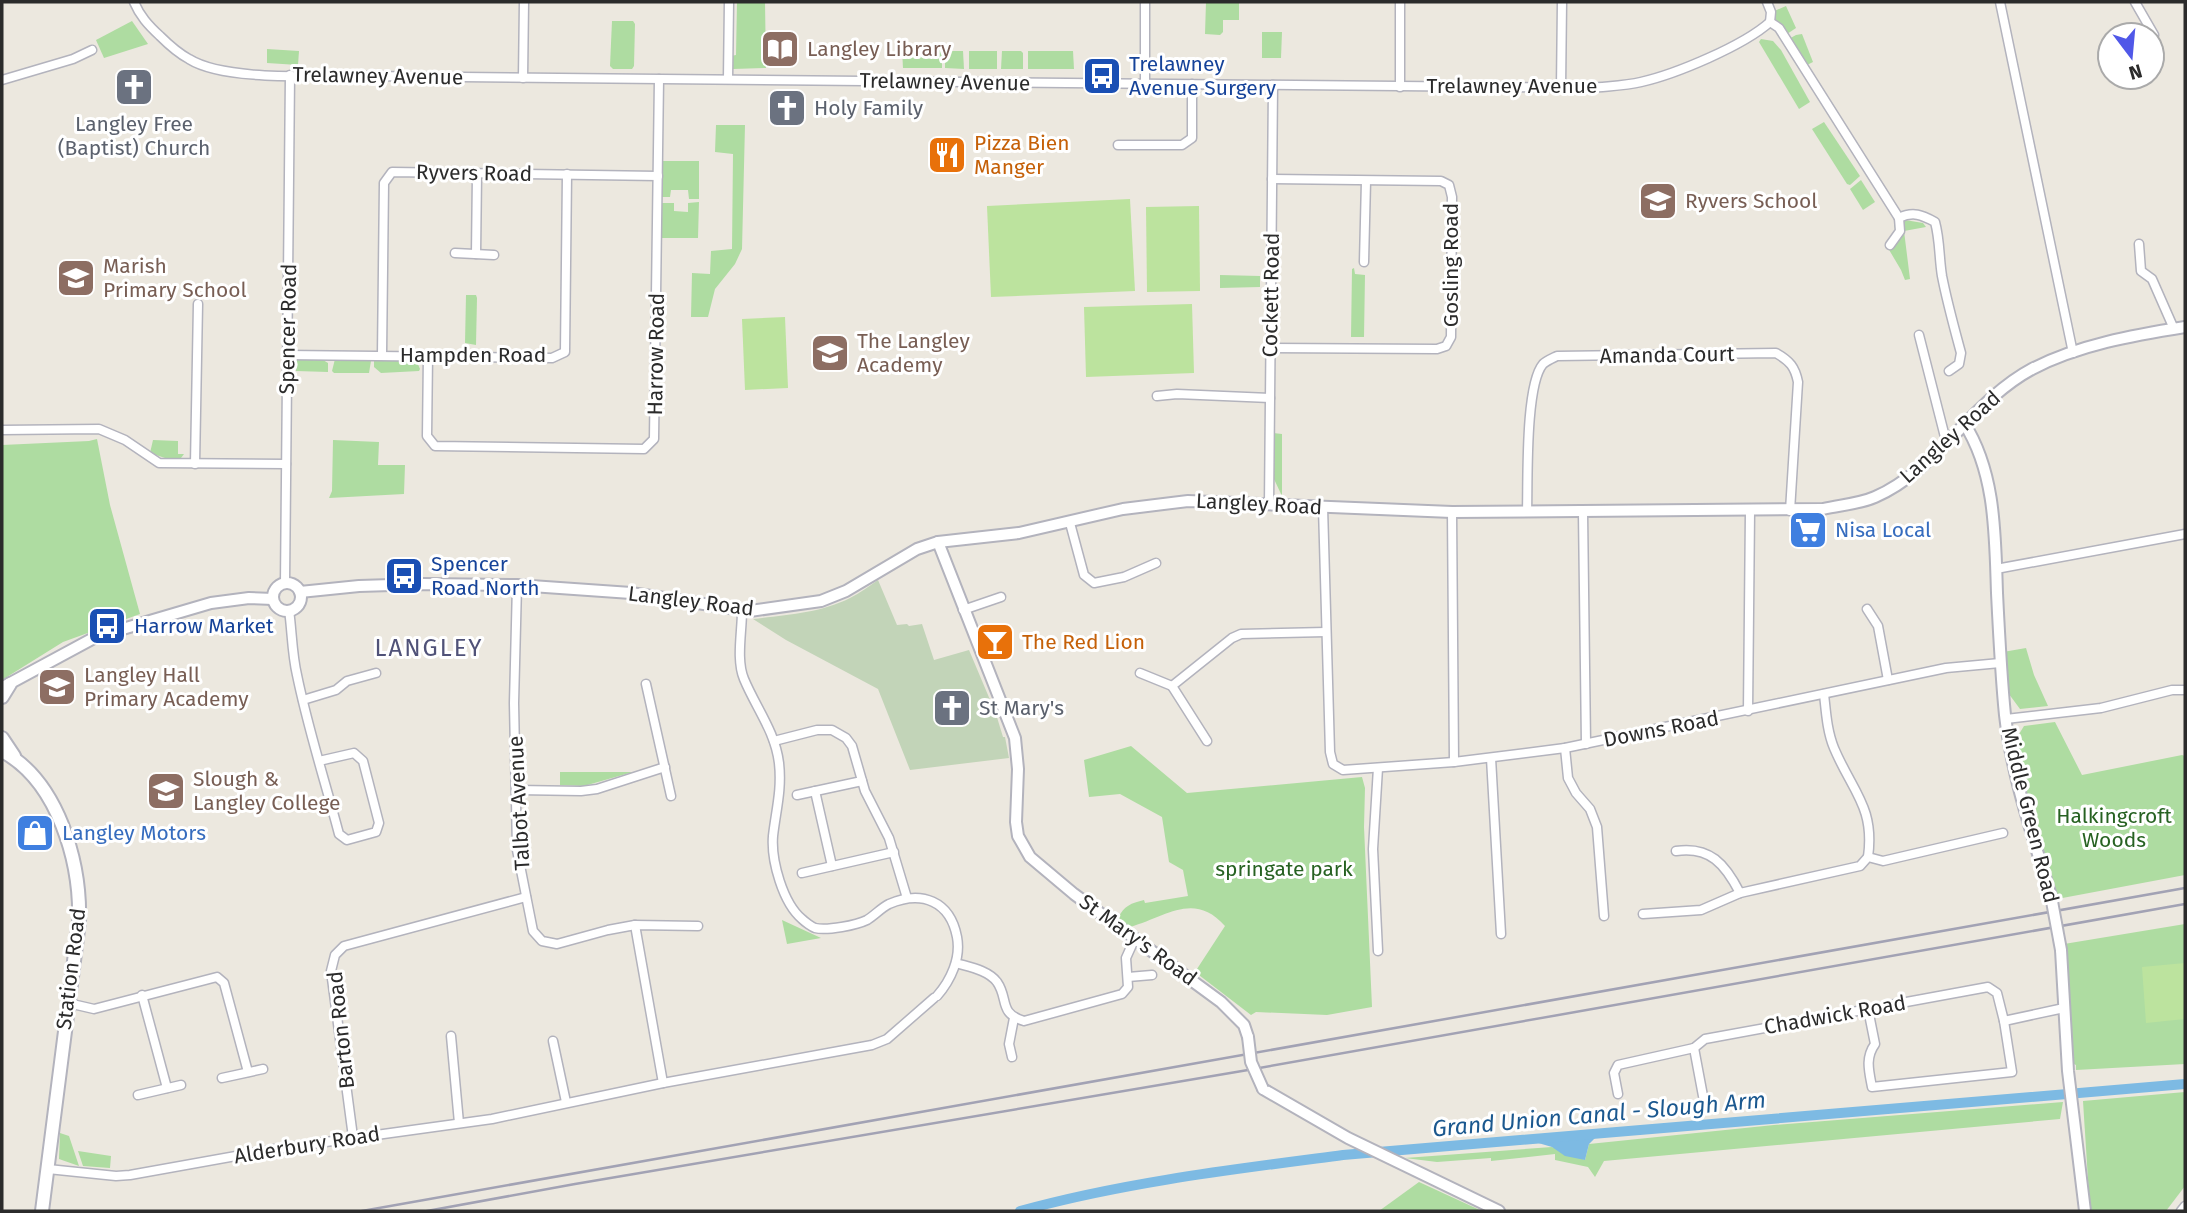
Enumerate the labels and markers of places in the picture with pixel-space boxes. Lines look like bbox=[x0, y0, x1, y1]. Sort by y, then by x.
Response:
library icon: Langley Library bbox=[759, 28, 801, 70]
place label: Langley Library bbox=[807, 36, 952, 62]
place label: Trelawney Avenue Surgery bbox=[1129, 51, 1277, 101]
bus stop icon: Trelawney Avenue Surgery bbox=[1081, 55, 1123, 97]
church icon: Langley Free (Baptist) Church bbox=[113, 66, 155, 108]
church icon: Holy Family bbox=[766, 87, 808, 129]
place label: Holy Family bbox=[814, 95, 924, 121]
place label: Langley Free (Baptist) Church bbox=[58, 111, 210, 161]
place label: Pizza Bien Manger bbox=[974, 130, 1070, 180]
restaurant icon: Pizza Bien Manger bbox=[926, 134, 968, 176]
school or university icon: Ryvers School bbox=[1637, 180, 1679, 222]
place label: Ryvers School bbox=[1685, 188, 1817, 214]
place label: Marish Primary School bbox=[103, 253, 247, 303]
school or university icon: Marish Primary School bbox=[55, 257, 97, 299]
place label: The Langley Academy bbox=[857, 328, 970, 378]
school or university icon: The Langley Academy bbox=[809, 332, 851, 374]
supermarket icon: Nisa Local bbox=[1787, 509, 1829, 551]
place label: Nisa Local bbox=[1835, 517, 1931, 543]
place label: Spencer Road North bbox=[431, 551, 540, 601]
bus stop icon: Spencer Road North bbox=[383, 555, 425, 597]
bus stop icon: Harrow Market bbox=[86, 605, 128, 647]
place label: Harrow Market bbox=[134, 613, 274, 639]
bar icon: The Red Lion bbox=[974, 621, 1016, 663]
place label: The Red Lion bbox=[1022, 629, 1145, 655]
place label: Langley Hall Primary Academy bbox=[84, 662, 249, 712]
school or university icon: Langley Hall Primary Academy bbox=[36, 666, 78, 708]
church icon: St Mary's bbox=[931, 687, 973, 729]
place label: St Mary's bbox=[979, 695, 1064, 721]
place label: Slough & Langley College bbox=[193, 766, 340, 816]
school or university icon: Slough & Langley College bbox=[145, 770, 187, 812]
shop icon: Langley Motors bbox=[14, 812, 56, 854]
place label: Langley Motors bbox=[62, 820, 206, 846]

